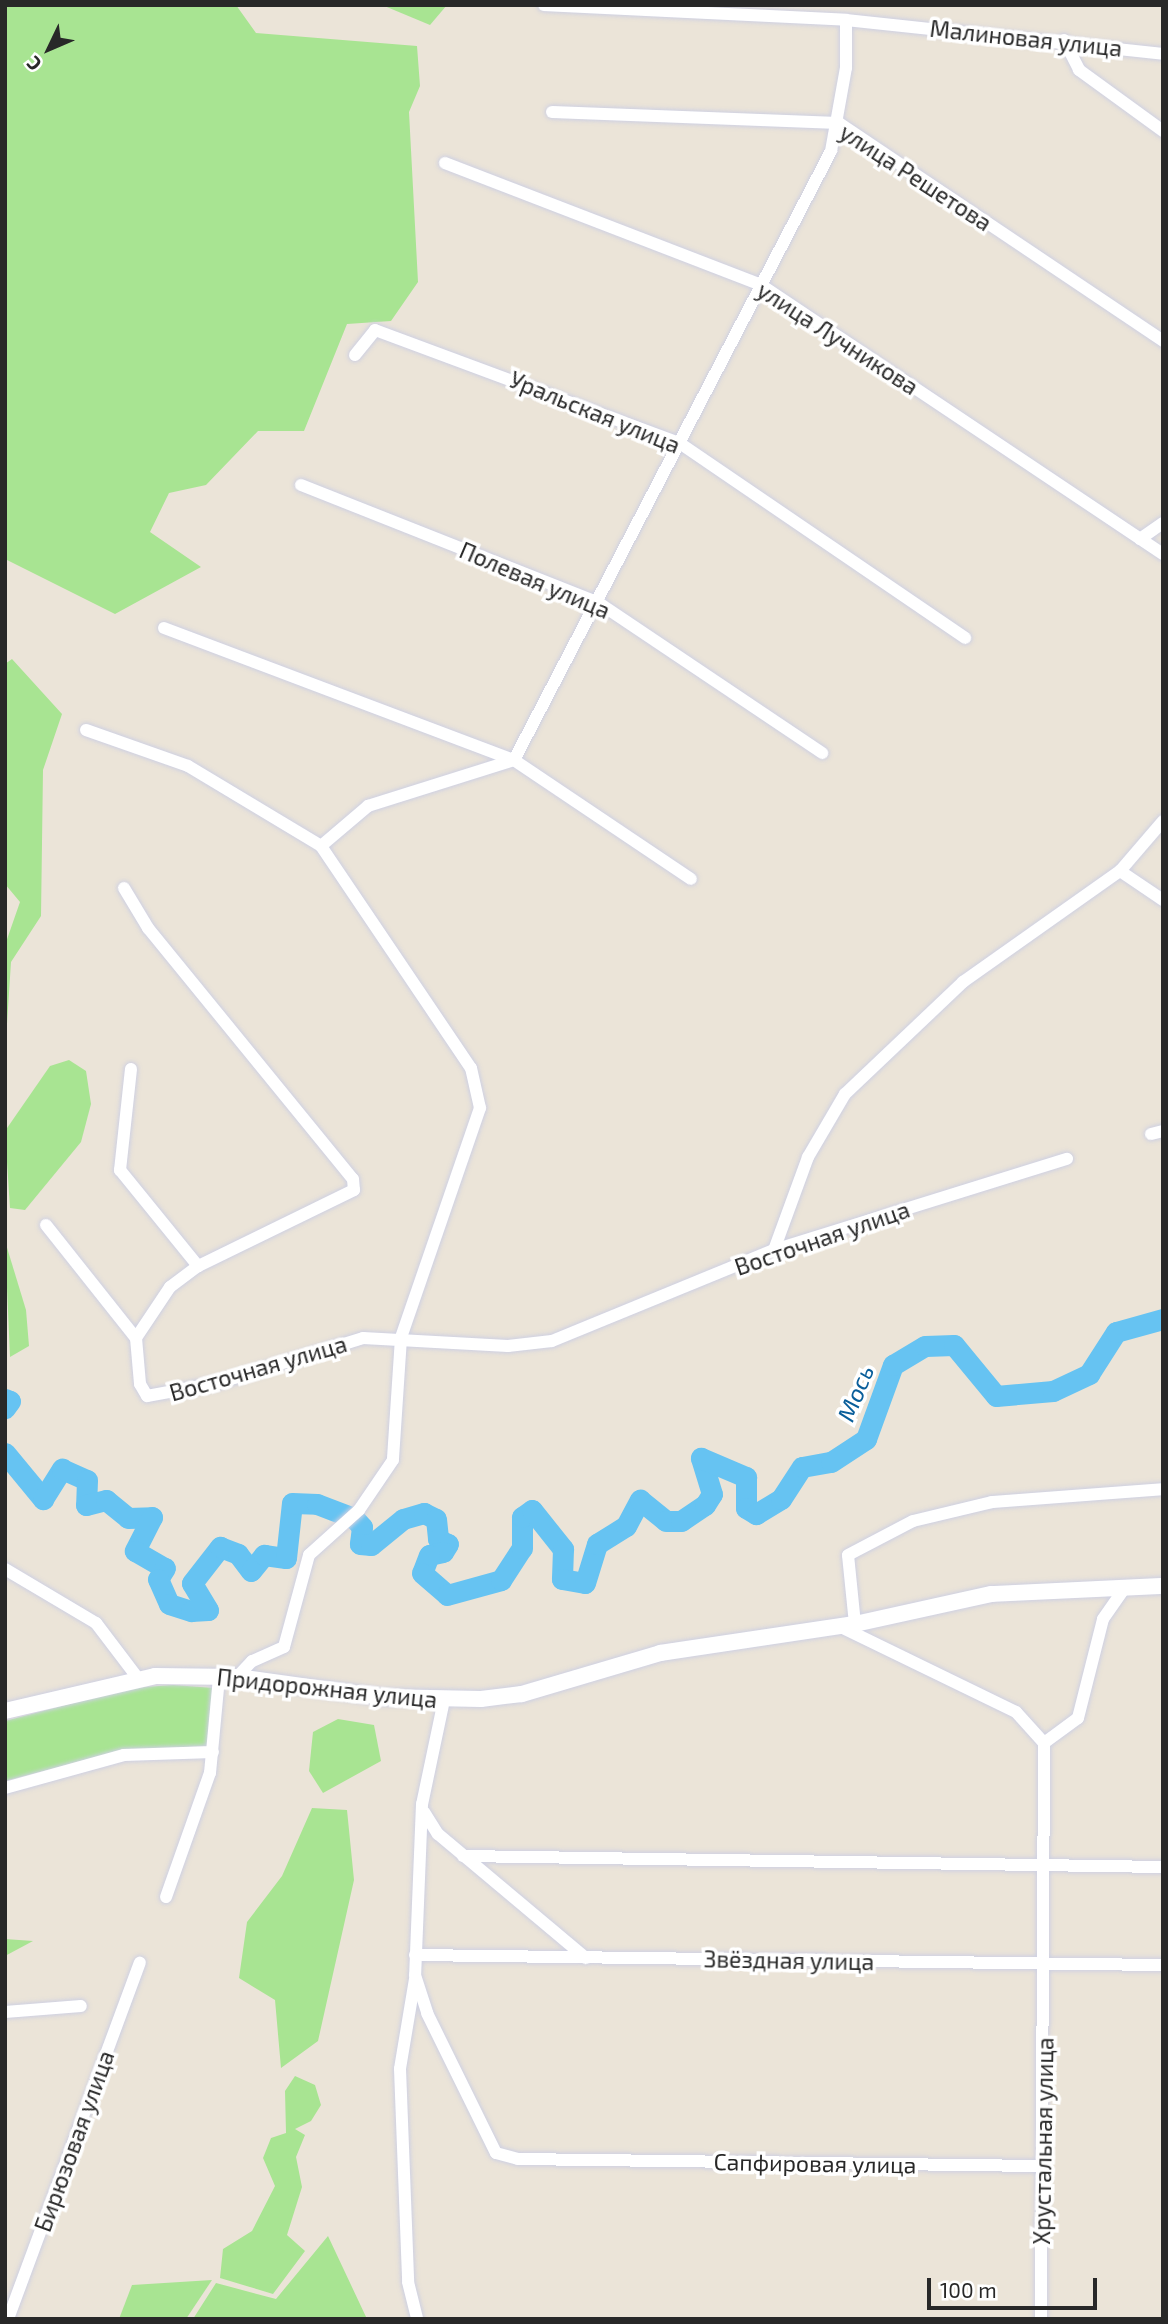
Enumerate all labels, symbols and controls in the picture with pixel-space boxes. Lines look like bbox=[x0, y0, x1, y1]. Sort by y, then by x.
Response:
north arrow bbox=[14, 14, 84, 84]
street label: Малиновая улица bbox=[929, 14, 1123, 62]
text: С bbox=[21, 52, 46, 76]
street label: улица Решетова bbox=[835, 118, 997, 236]
street label: улица Лучникова bbox=[752, 276, 924, 400]
street label: Уральская улица bbox=[506, 365, 684, 459]
street label: Полевая улица bbox=[456, 536, 614, 624]
street label: Восточная улица bbox=[731, 1195, 913, 1281]
street label: Восточная улица bbox=[166, 1329, 350, 1407]
water label: Мось bbox=[831, 1360, 879, 1426]
street label: Придорожная улица bbox=[215, 1663, 439, 1713]
street label: Звёздная улица bbox=[704, 1945, 874, 1975]
street label: Хрустальная улица bbox=[1027, 2037, 1059, 2245]
street label: Бирюзовая улица bbox=[28, 2047, 120, 2235]
street label: Сапфировая улица bbox=[713, 2147, 917, 2179]
scale bar bbox=[930, 2264, 1100, 2308]
text: 100 m bbox=[940, 2277, 997, 2302]

